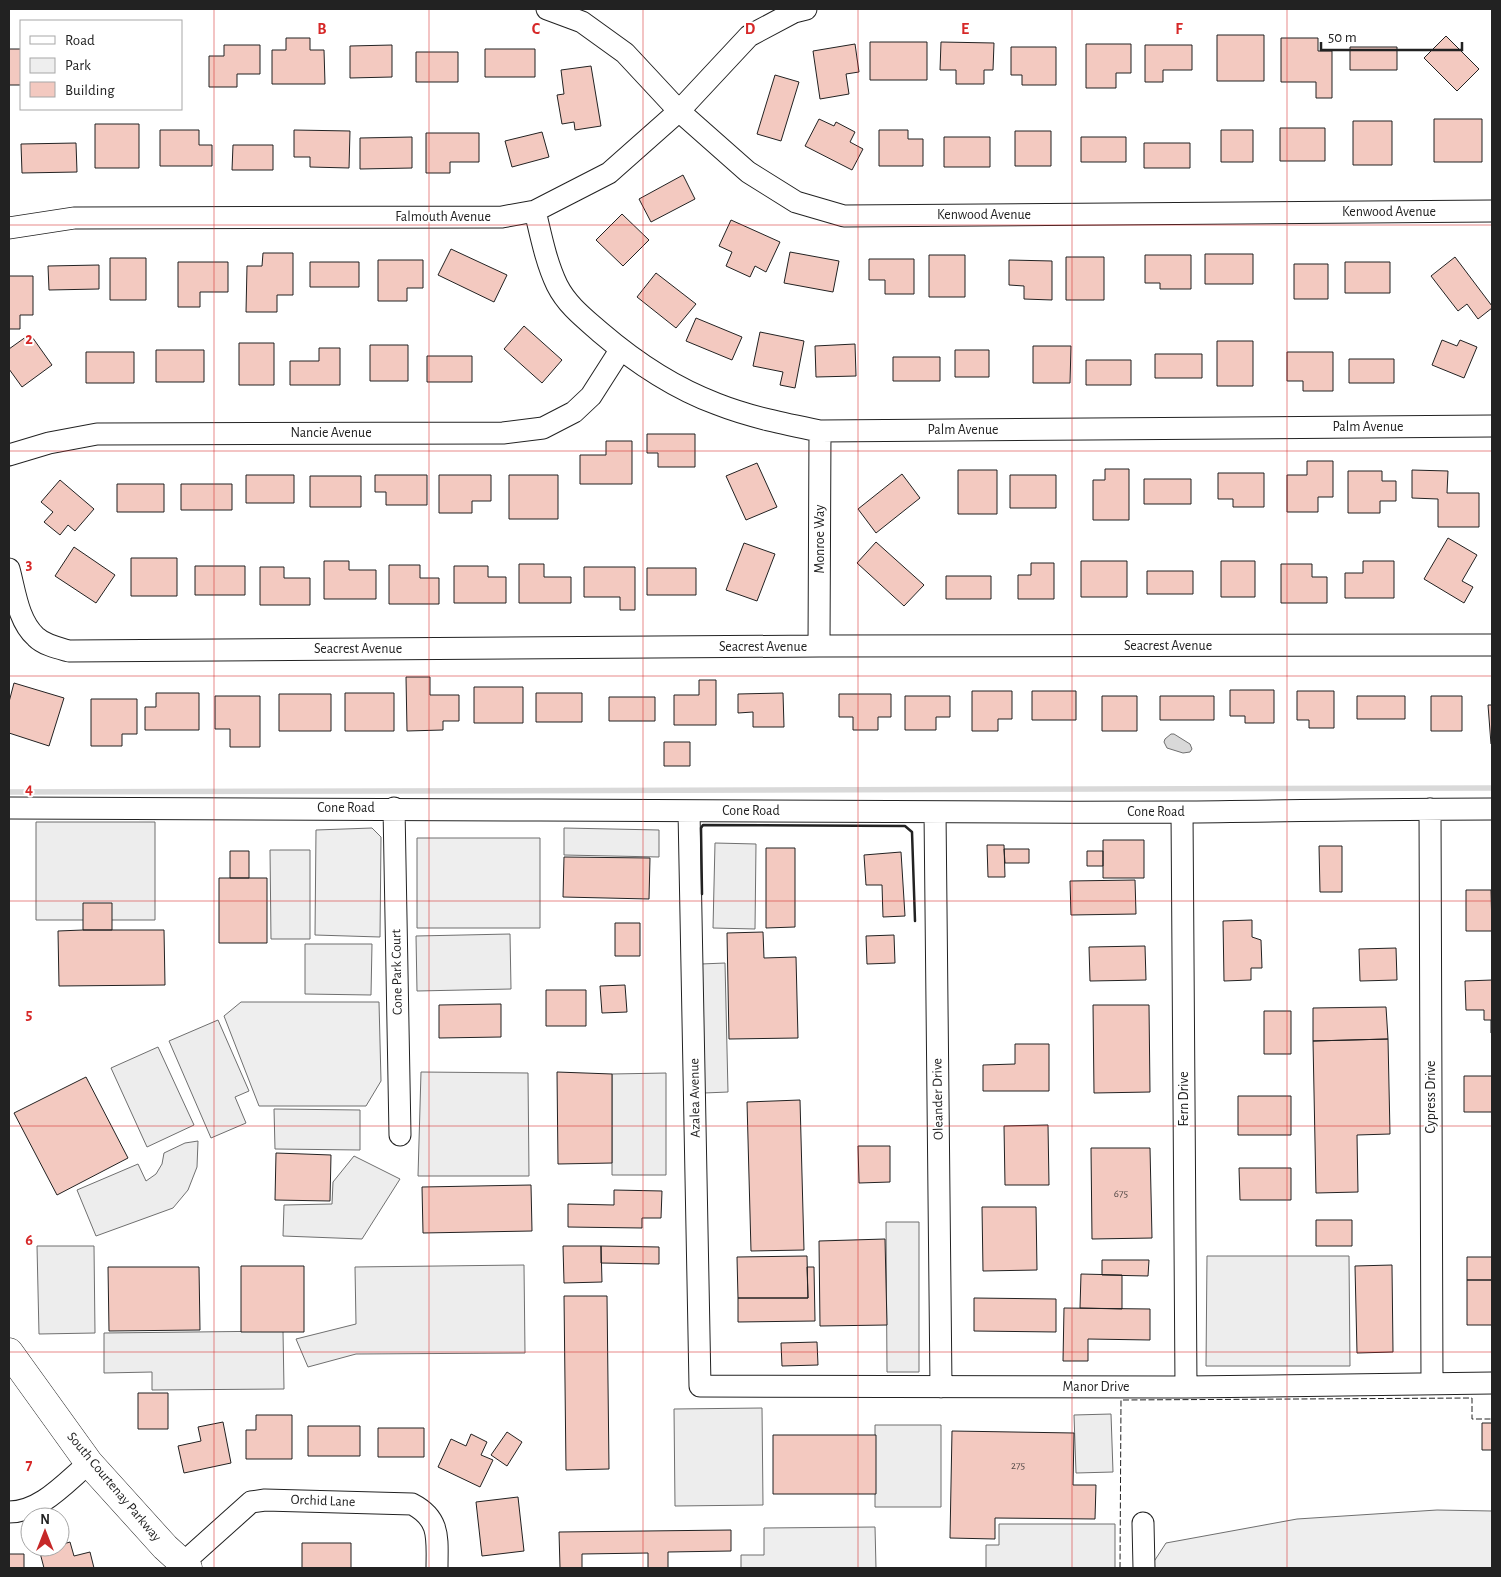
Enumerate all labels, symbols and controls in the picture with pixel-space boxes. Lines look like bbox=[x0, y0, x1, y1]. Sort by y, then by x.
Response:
legend bbox=[20, 20, 182, 110]
scale bar bbox=[1321, 20, 1462, 52]
text: B bbox=[317, 21, 327, 37]
text: C bbox=[532, 21, 541, 37]
text: D bbox=[745, 21, 756, 37]
text: E bbox=[961, 21, 969, 37]
text: F bbox=[1175, 21, 1183, 37]
text: 50 m bbox=[1328, 30, 1357, 45]
text: Road bbox=[65, 33, 95, 48]
text: Park bbox=[65, 58, 91, 73]
text: Building bbox=[65, 83, 115, 98]
street label: Kenwood Avenue bbox=[1342, 205, 1436, 219]
street label: Kenwood Avenue bbox=[937, 208, 1031, 222]
street label: Falmouth Avenue bbox=[395, 210, 491, 224]
text: 2 bbox=[25, 331, 33, 347]
street label: Palm Avenue bbox=[1332, 420, 1404, 434]
street label: Palm Avenue bbox=[927, 423, 999, 437]
street label: Nancie Avenue bbox=[290, 426, 372, 440]
street label: Monroe Way bbox=[813, 505, 827, 573]
text: 3 bbox=[26, 556, 33, 572]
street label: Seacrest Avenue bbox=[1124, 639, 1212, 653]
street label: Seacrest Avenue bbox=[719, 640, 807, 654]
street label: Seacrest Avenue bbox=[314, 642, 402, 656]
text: 4 bbox=[25, 781, 33, 797]
street label: Cone Road bbox=[317, 801, 375, 815]
street label: Cone Road bbox=[722, 804, 780, 818]
street label: Cone Road bbox=[1127, 805, 1185, 819]
street label: Cone Park Court bbox=[389, 928, 405, 1015]
text: 5 bbox=[26, 1006, 33, 1022]
street label: Azalea Avenue bbox=[687, 1058, 703, 1138]
street label: Oleander Drive bbox=[930, 1058, 946, 1140]
street label: Cypress Drive bbox=[1424, 1061, 1438, 1133]
street label: Fern Drive bbox=[1177, 1071, 1191, 1127]
house number: 675 bbox=[1114, 1188, 1129, 1199]
text: 6 bbox=[25, 1232, 33, 1248]
street label: Manor Drive bbox=[1062, 1380, 1130, 1394]
street label: South Courtenay Parkway bbox=[64, 1430, 164, 1544]
text: 7 bbox=[26, 1457, 33, 1473]
house number: 275 bbox=[1011, 1460, 1025, 1471]
street label: Orchid Lane bbox=[290, 1493, 356, 1509]
north arrow bbox=[20, 1507, 70, 1557]
text: N bbox=[40, 1513, 50, 1527]

